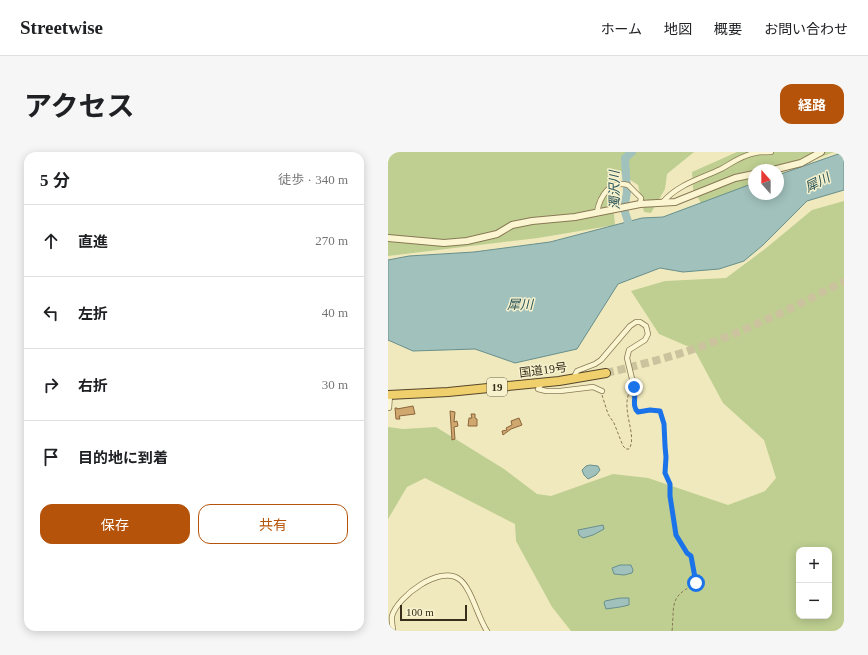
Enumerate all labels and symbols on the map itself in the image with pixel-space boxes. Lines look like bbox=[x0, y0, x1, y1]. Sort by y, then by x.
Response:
north arrow bbox=[748, 164, 784, 200]
water label: 濁沢川 bbox=[607, 168, 622, 210]
water label: 犀川 bbox=[802, 169, 834, 195]
water label: 犀川 bbox=[507, 297, 535, 312]
street label: 国道19号 bbox=[518, 360, 568, 380]
road number: 19 bbox=[487, 378, 507, 396]
route end bbox=[625, 378, 643, 396]
route start bbox=[687, 574, 705, 592]
scale bar bbox=[400, 603, 467, 622]

